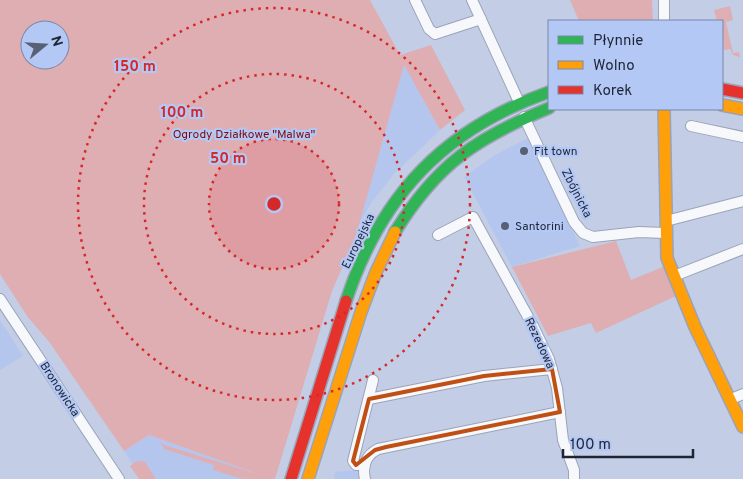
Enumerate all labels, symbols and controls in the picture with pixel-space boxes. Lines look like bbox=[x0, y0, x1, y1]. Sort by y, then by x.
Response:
north arrow bbox=[20, 20, 70, 70]
legend bbox=[548, 20, 723, 110]
text: Płynnie bbox=[593, 32, 643, 51]
text: N bbox=[46, 34, 66, 49]
text: Wolno bbox=[593, 57, 635, 76]
text: 150 m bbox=[114, 58, 156, 77]
text: Korek bbox=[593, 82, 632, 101]
text: 100 m bbox=[161, 104, 203, 123]
park label: Ogrody Działkowe "Malwa" bbox=[173, 127, 316, 143]
place label: Fit town bbox=[534, 144, 577, 160]
marker: Fit town bbox=[518, 145, 530, 157]
text: 50 m bbox=[210, 150, 246, 169]
street label: Zbójnicka bbox=[557, 166, 595, 221]
centre of rings bbox=[265, 195, 283, 213]
street label: Europejska bbox=[339, 211, 379, 272]
place label: Santorini bbox=[515, 219, 564, 235]
marker: Santorini bbox=[499, 220, 511, 232]
street label: Rezedowa bbox=[520, 315, 558, 372]
street label: Bronowicka bbox=[35, 359, 83, 420]
scale bar bbox=[563, 426, 693, 458]
text: 100 m bbox=[570, 436, 611, 455]

